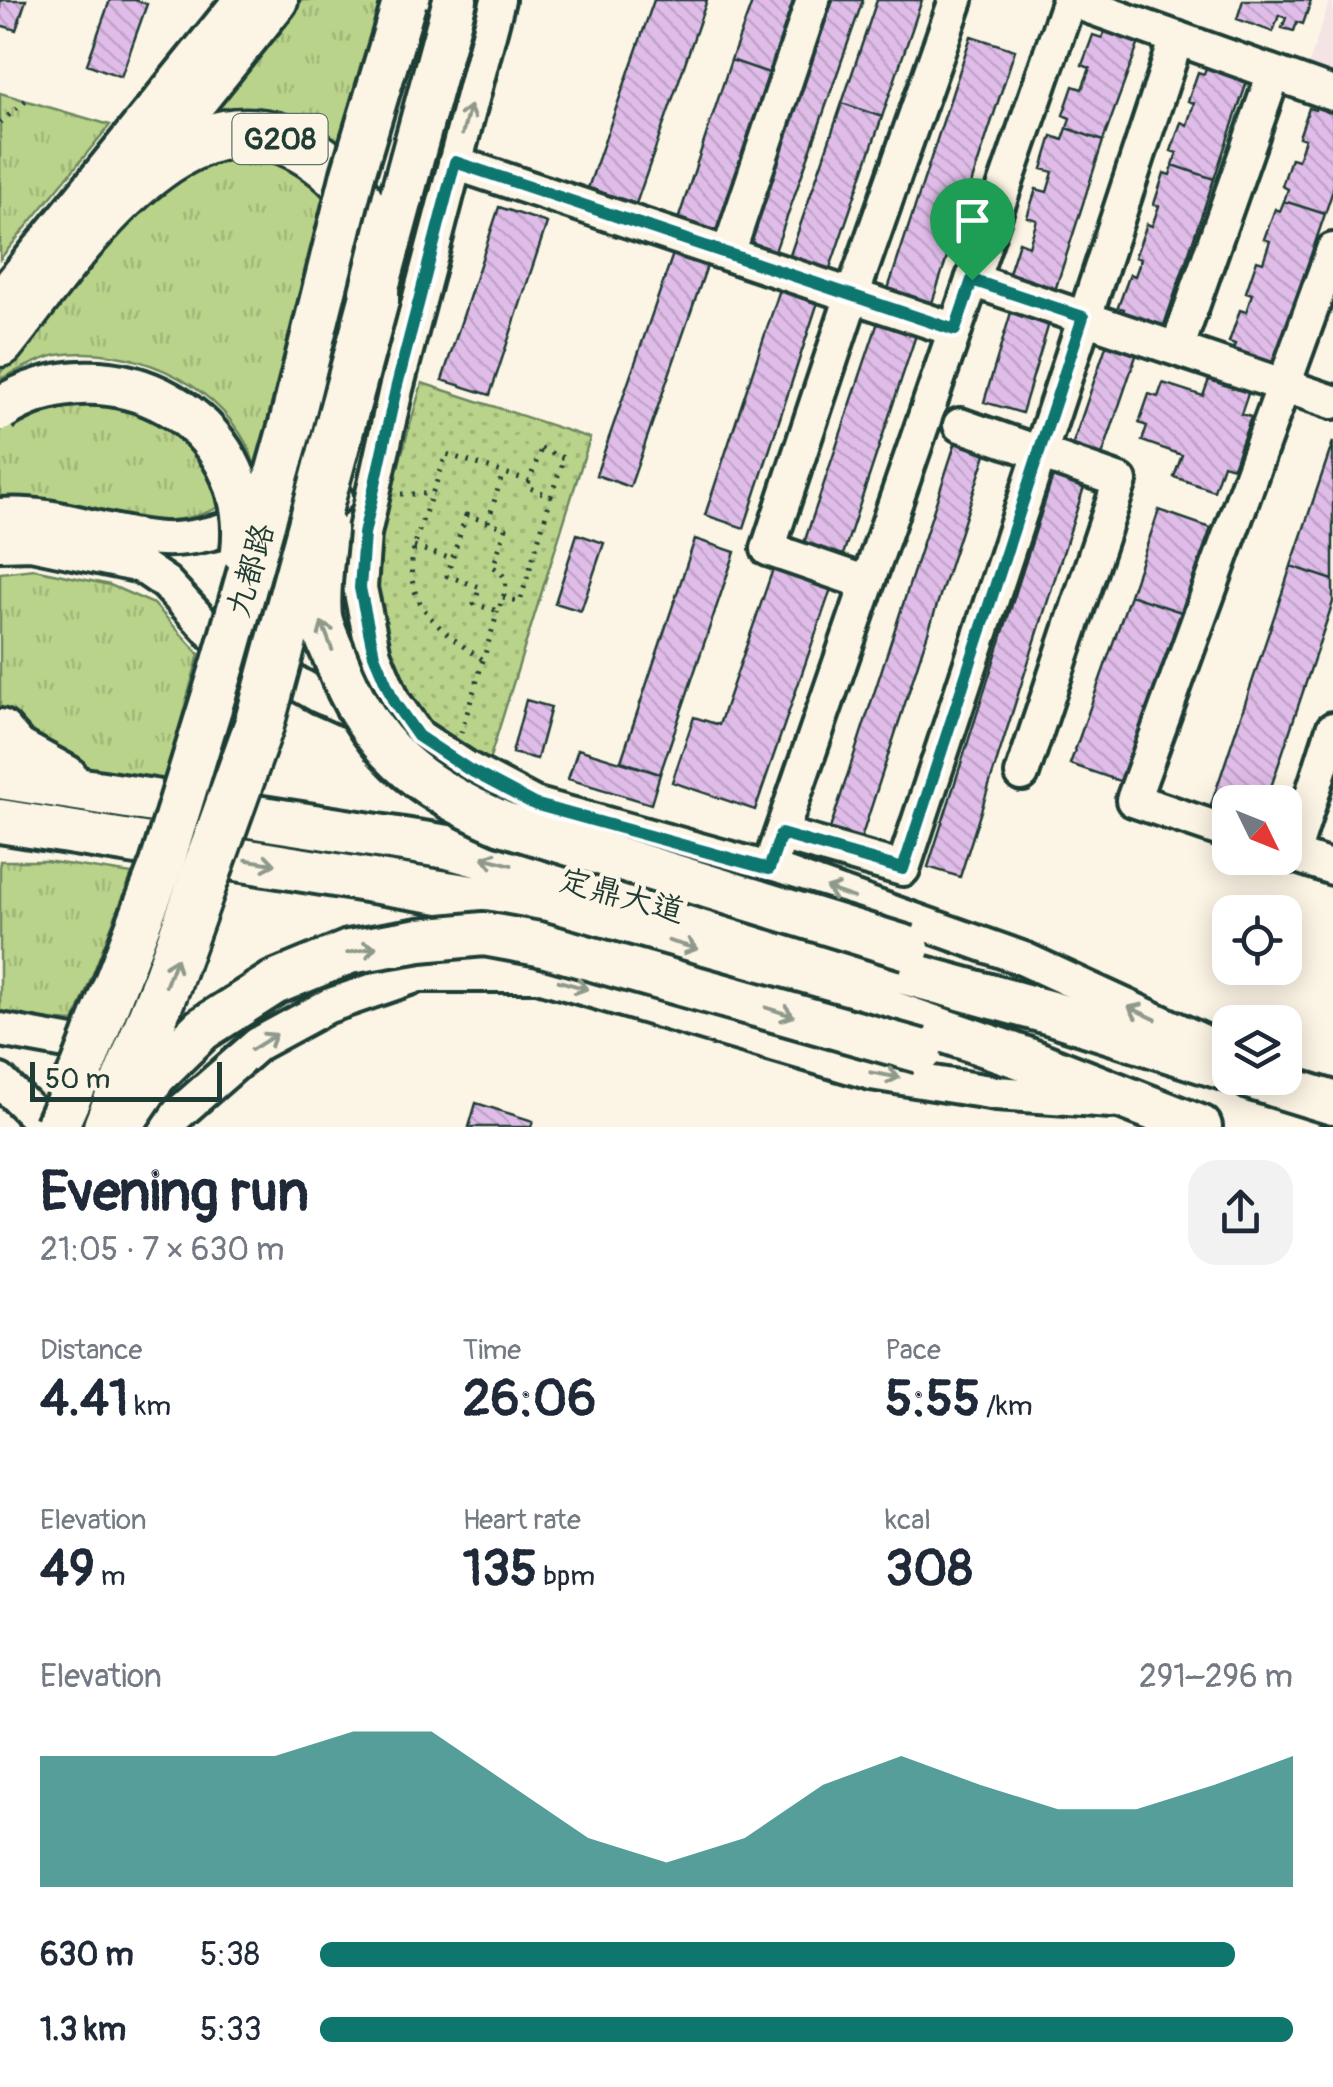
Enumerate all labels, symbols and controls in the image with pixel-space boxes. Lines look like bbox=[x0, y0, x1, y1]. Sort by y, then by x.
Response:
one-way arrow bbox=[458, 105, 477, 136]
road number: G208 bbox=[232, 114, 328, 164]
pin bbox=[930, 178, 1015, 281]
icon: arrive bbox=[945, 193, 1000, 248]
street label: 九都路 bbox=[219, 519, 283, 622]
one-way arrow bbox=[317, 621, 335, 652]
north arrow bbox=[1212, 785, 1302, 875]
map controls bbox=[1212, 785, 1302, 1095]
one-way arrow bbox=[482, 850, 513, 869]
one-way arrow bbox=[245, 853, 277, 872]
street label: 定鼎大道 bbox=[555, 860, 689, 932]
one-way arrow bbox=[824, 883, 856, 901]
button: locate bbox=[1212, 895, 1302, 985]
one-way arrow bbox=[667, 937, 698, 955]
one-way arrow bbox=[345, 940, 377, 959]
one-way arrow bbox=[163, 957, 181, 988]
one-way arrow bbox=[557, 977, 588, 995]
one-way arrow bbox=[1127, 1002, 1157, 1021]
one-way arrow bbox=[764, 1004, 796, 1022]
button: layers bbox=[1212, 1005, 1302, 1095]
one-way arrow bbox=[250, 1031, 278, 1052]
scale bar bbox=[30, 1057, 222, 1102]
text: 50 m bbox=[45, 1062, 110, 1097]
one-way arrow bbox=[868, 1066, 901, 1085]
text: Evening run bbox=[40, 1158, 309, 1227]
button: share bbox=[1188, 1160, 1293, 1265]
text: 21:05 · 7 × 630 m bbox=[40, 1230, 284, 1270]
text: Distance bbox=[40, 1333, 142, 1368]
text: Time bbox=[463, 1333, 521, 1368]
text: Pace bbox=[885, 1333, 941, 1368]
text: 4.41 bbox=[40, 1368, 129, 1431]
text: 26:06 bbox=[463, 1368, 596, 1431]
text: 5:55 bbox=[885, 1368, 980, 1431]
text: km bbox=[129, 1389, 171, 1424]
text: /km bbox=[980, 1389, 1033, 1424]
text: Elevation bbox=[40, 1503, 147, 1538]
text: Heart rate bbox=[463, 1503, 581, 1538]
text: kcal bbox=[885, 1503, 931, 1538]
text: 49 bbox=[40, 1538, 95, 1601]
text: 135 bbox=[463, 1538, 537, 1601]
text: 308 bbox=[885, 1538, 973, 1601]
text: m bbox=[95, 1559, 126, 1594]
text: bpm bbox=[537, 1559, 595, 1594]
text: Elevation bbox=[40, 1657, 162, 1697]
text: 291–296 m bbox=[1139, 1657, 1293, 1697]
text: 630 m bbox=[40, 1935, 134, 1975]
text: 5:38 bbox=[200, 1935, 260, 1975]
text: 1.3 km bbox=[40, 2010, 126, 2050]
text: 5:33 bbox=[200, 2010, 262, 2050]

